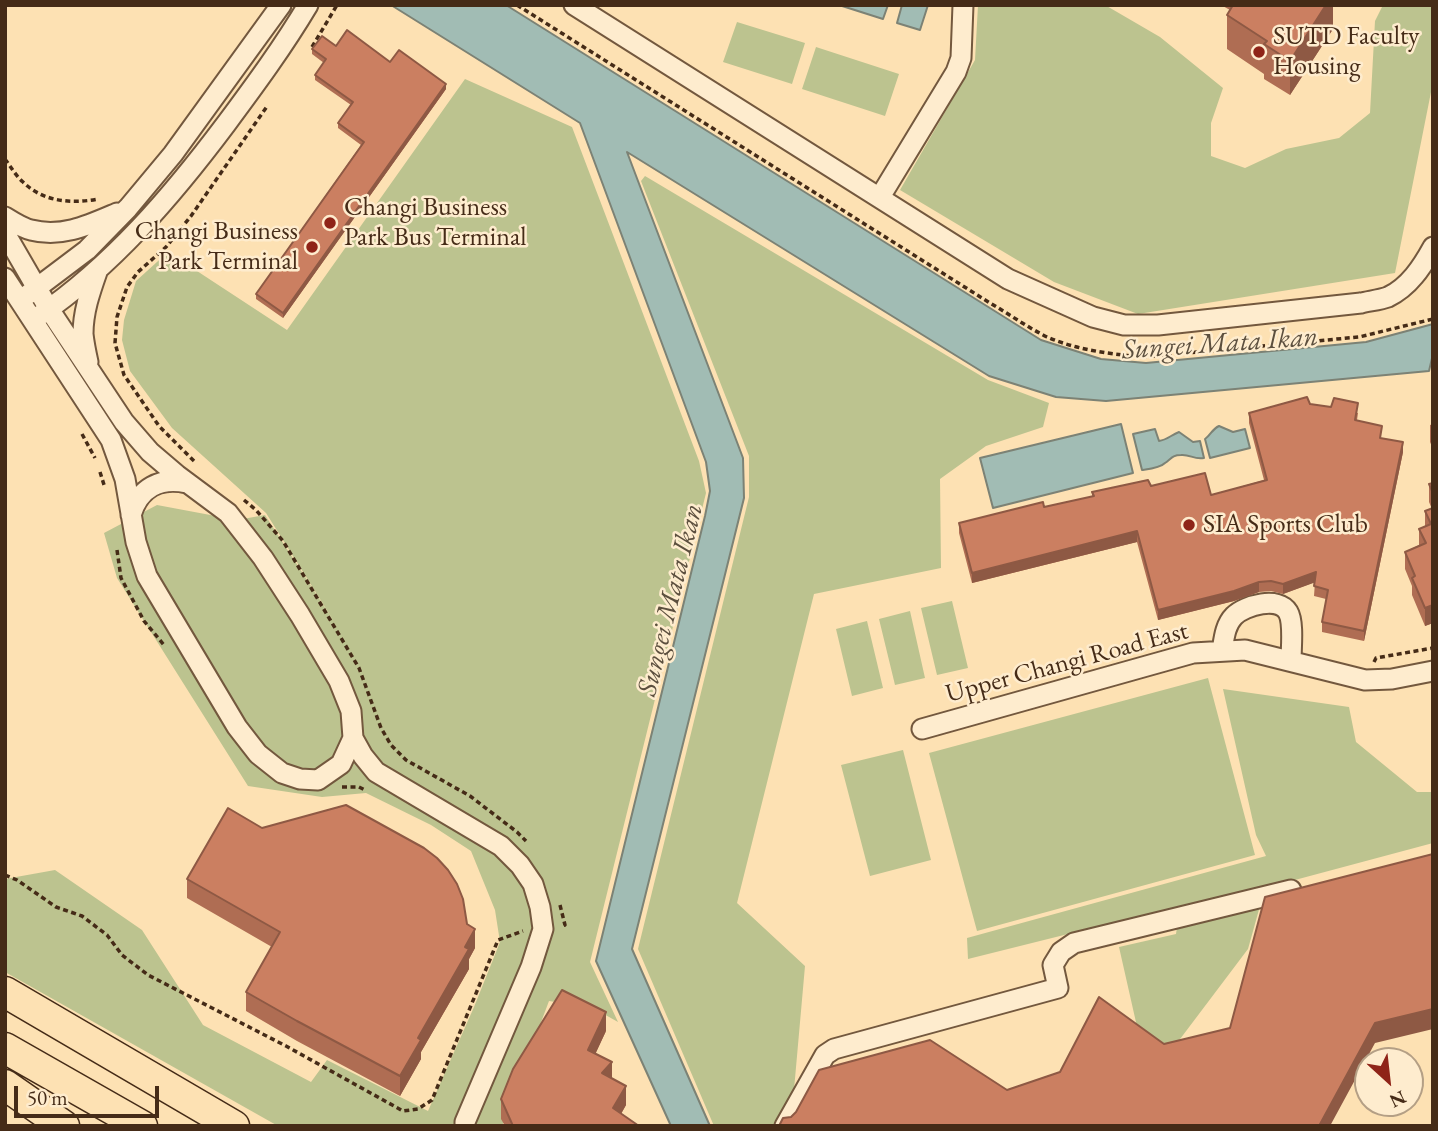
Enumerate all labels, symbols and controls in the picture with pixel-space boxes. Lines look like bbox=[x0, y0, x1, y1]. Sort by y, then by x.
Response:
place label: SUTD Faculty Housing bbox=[1273, 21, 1419, 82]
marker: SUTD Faculty Housing bbox=[1251, 44, 1267, 60]
place label: Changi Business Park Bus Terminal bbox=[344, 192, 527, 254]
marker: Changi Business Park Bus Terminal bbox=[322, 215, 338, 231]
place label: Changi Business Park Terminal bbox=[135, 216, 298, 278]
marker: Changi Business Park Terminal bbox=[304, 239, 320, 255]
water label: Sungei Mata Ikan bbox=[1121, 320, 1319, 368]
water label: Sungei Mata Ikan bbox=[631, 501, 711, 699]
place label: SIA Sports Club bbox=[1203, 509, 1368, 541]
marker: SIA Sports Club bbox=[1181, 517, 1197, 533]
street label: Upper Changi Road East bbox=[942, 616, 1192, 710]
north arrow bbox=[1354, 1047, 1424, 1117]
scale bar bbox=[18, 1072, 163, 1116]
text: 50 m bbox=[27, 1084, 68, 1111]
text: N bbox=[1385, 1085, 1410, 1114]

